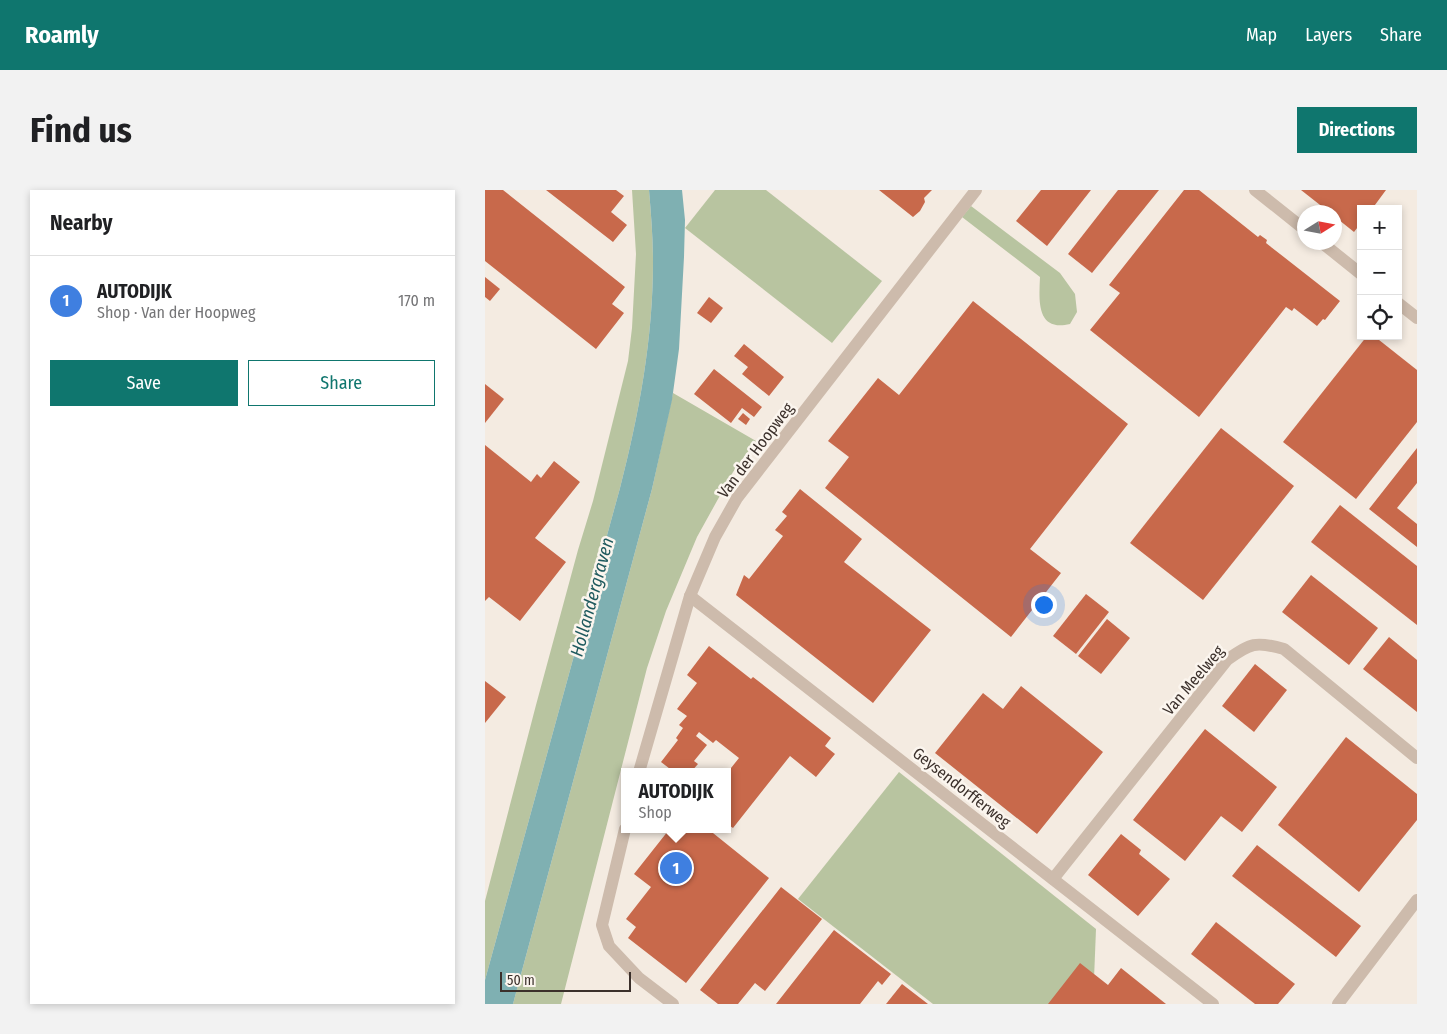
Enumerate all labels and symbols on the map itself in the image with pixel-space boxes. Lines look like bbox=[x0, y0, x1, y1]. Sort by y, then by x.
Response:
north arrow bbox=[1297, 205, 1342, 250]
street label: Van der Hoopweg bbox=[713, 399, 798, 502]
water label: Hollandergraven bbox=[566, 535, 618, 659]
your location bbox=[1031, 592, 1057, 618]
street label: Van Meelweg bbox=[1159, 641, 1228, 719]
street label: Geysendorfferweg bbox=[909, 743, 1015, 832]
pin: 1 bbox=[660, 849, 692, 887]
scale bar bbox=[500, 969, 631, 992]

